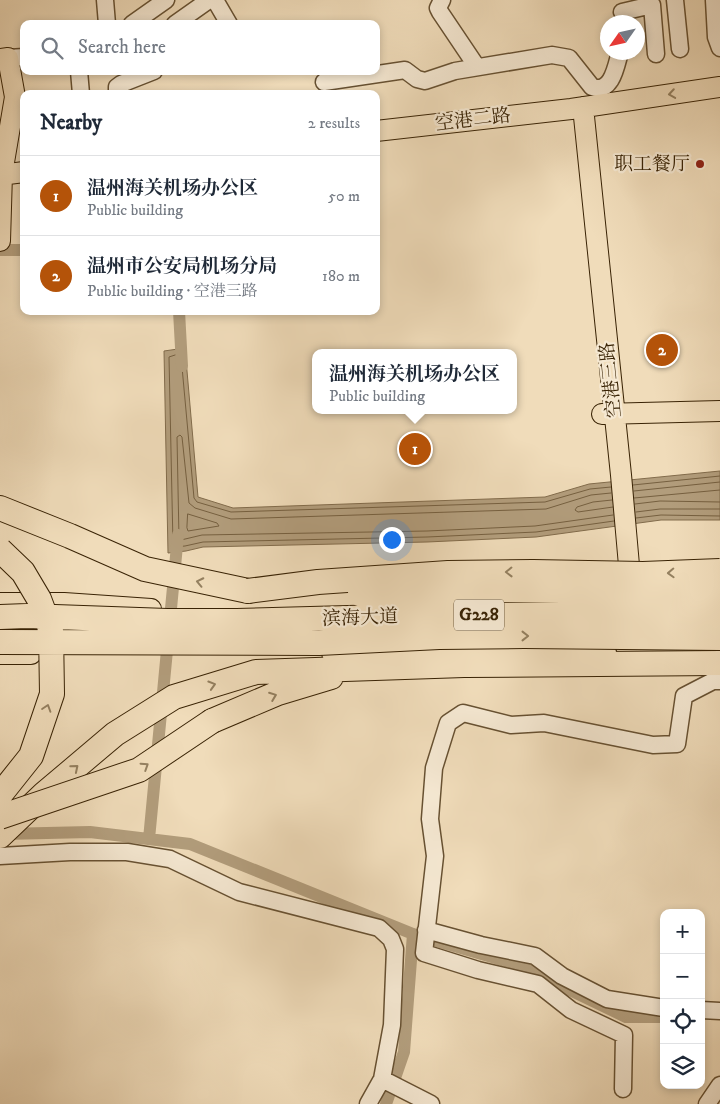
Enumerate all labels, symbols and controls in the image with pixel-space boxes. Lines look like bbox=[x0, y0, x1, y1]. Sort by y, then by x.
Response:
north arrow bbox=[600, 15, 645, 60]
search box bbox=[20, 20, 380, 75]
icon: search bbox=[38, 34, 66, 62]
text: Search here bbox=[78, 36, 166, 59]
one-way arrow bbox=[667, 88, 675, 99]
street label: 空港二路 bbox=[434, 104, 512, 136]
text: Nearby bbox=[40, 110, 102, 136]
text: 2 results bbox=[308, 113, 360, 133]
place label: 职工餐厅 bbox=[614, 153, 690, 176]
marker: 职工餐厅 bbox=[694, 158, 706, 170]
text: 温州海关机场办公区 bbox=[87, 177, 258, 200]
text: 1 bbox=[53, 186, 59, 206]
text: 50 m bbox=[328, 186, 360, 206]
text: Public building bbox=[87, 200, 183, 220]
text: 温州市公安局机场分局 bbox=[87, 255, 277, 278]
text: 2 bbox=[52, 266, 60, 286]
text: 180 m bbox=[322, 266, 360, 286]
text: Public building · 空港三路 bbox=[87, 281, 258, 301]
pin: 2 bbox=[646, 331, 678, 369]
street label: 空港三路 bbox=[596, 341, 626, 419]
popup bbox=[312, 349, 517, 414]
text: 温州海关机场办公区 bbox=[329, 363, 500, 386]
text: Public building bbox=[329, 386, 425, 406]
pin: 1 bbox=[399, 430, 431, 468]
your location bbox=[379, 527, 405, 553]
one-way arrow bbox=[505, 567, 512, 577]
one-way arrow bbox=[667, 568, 675, 579]
one-way arrow bbox=[196, 577, 205, 587]
road number: G228 bbox=[454, 600, 504, 630]
street label: 滨海大道 bbox=[322, 605, 398, 631]
one-way arrow bbox=[522, 631, 530, 641]
one-way arrow bbox=[208, 681, 216, 691]
one-way arrow bbox=[269, 691, 277, 701]
one-way arrow bbox=[42, 704, 52, 712]
one-way arrow bbox=[139, 763, 148, 772]
one-way arrow bbox=[69, 765, 78, 774]
map controls bbox=[660, 909, 705, 1089]
button: + bbox=[660, 909, 705, 954]
button: − bbox=[660, 954, 705, 999]
button: locate bbox=[660, 999, 705, 1044]
button: layers bbox=[660, 1044, 705, 1089]

